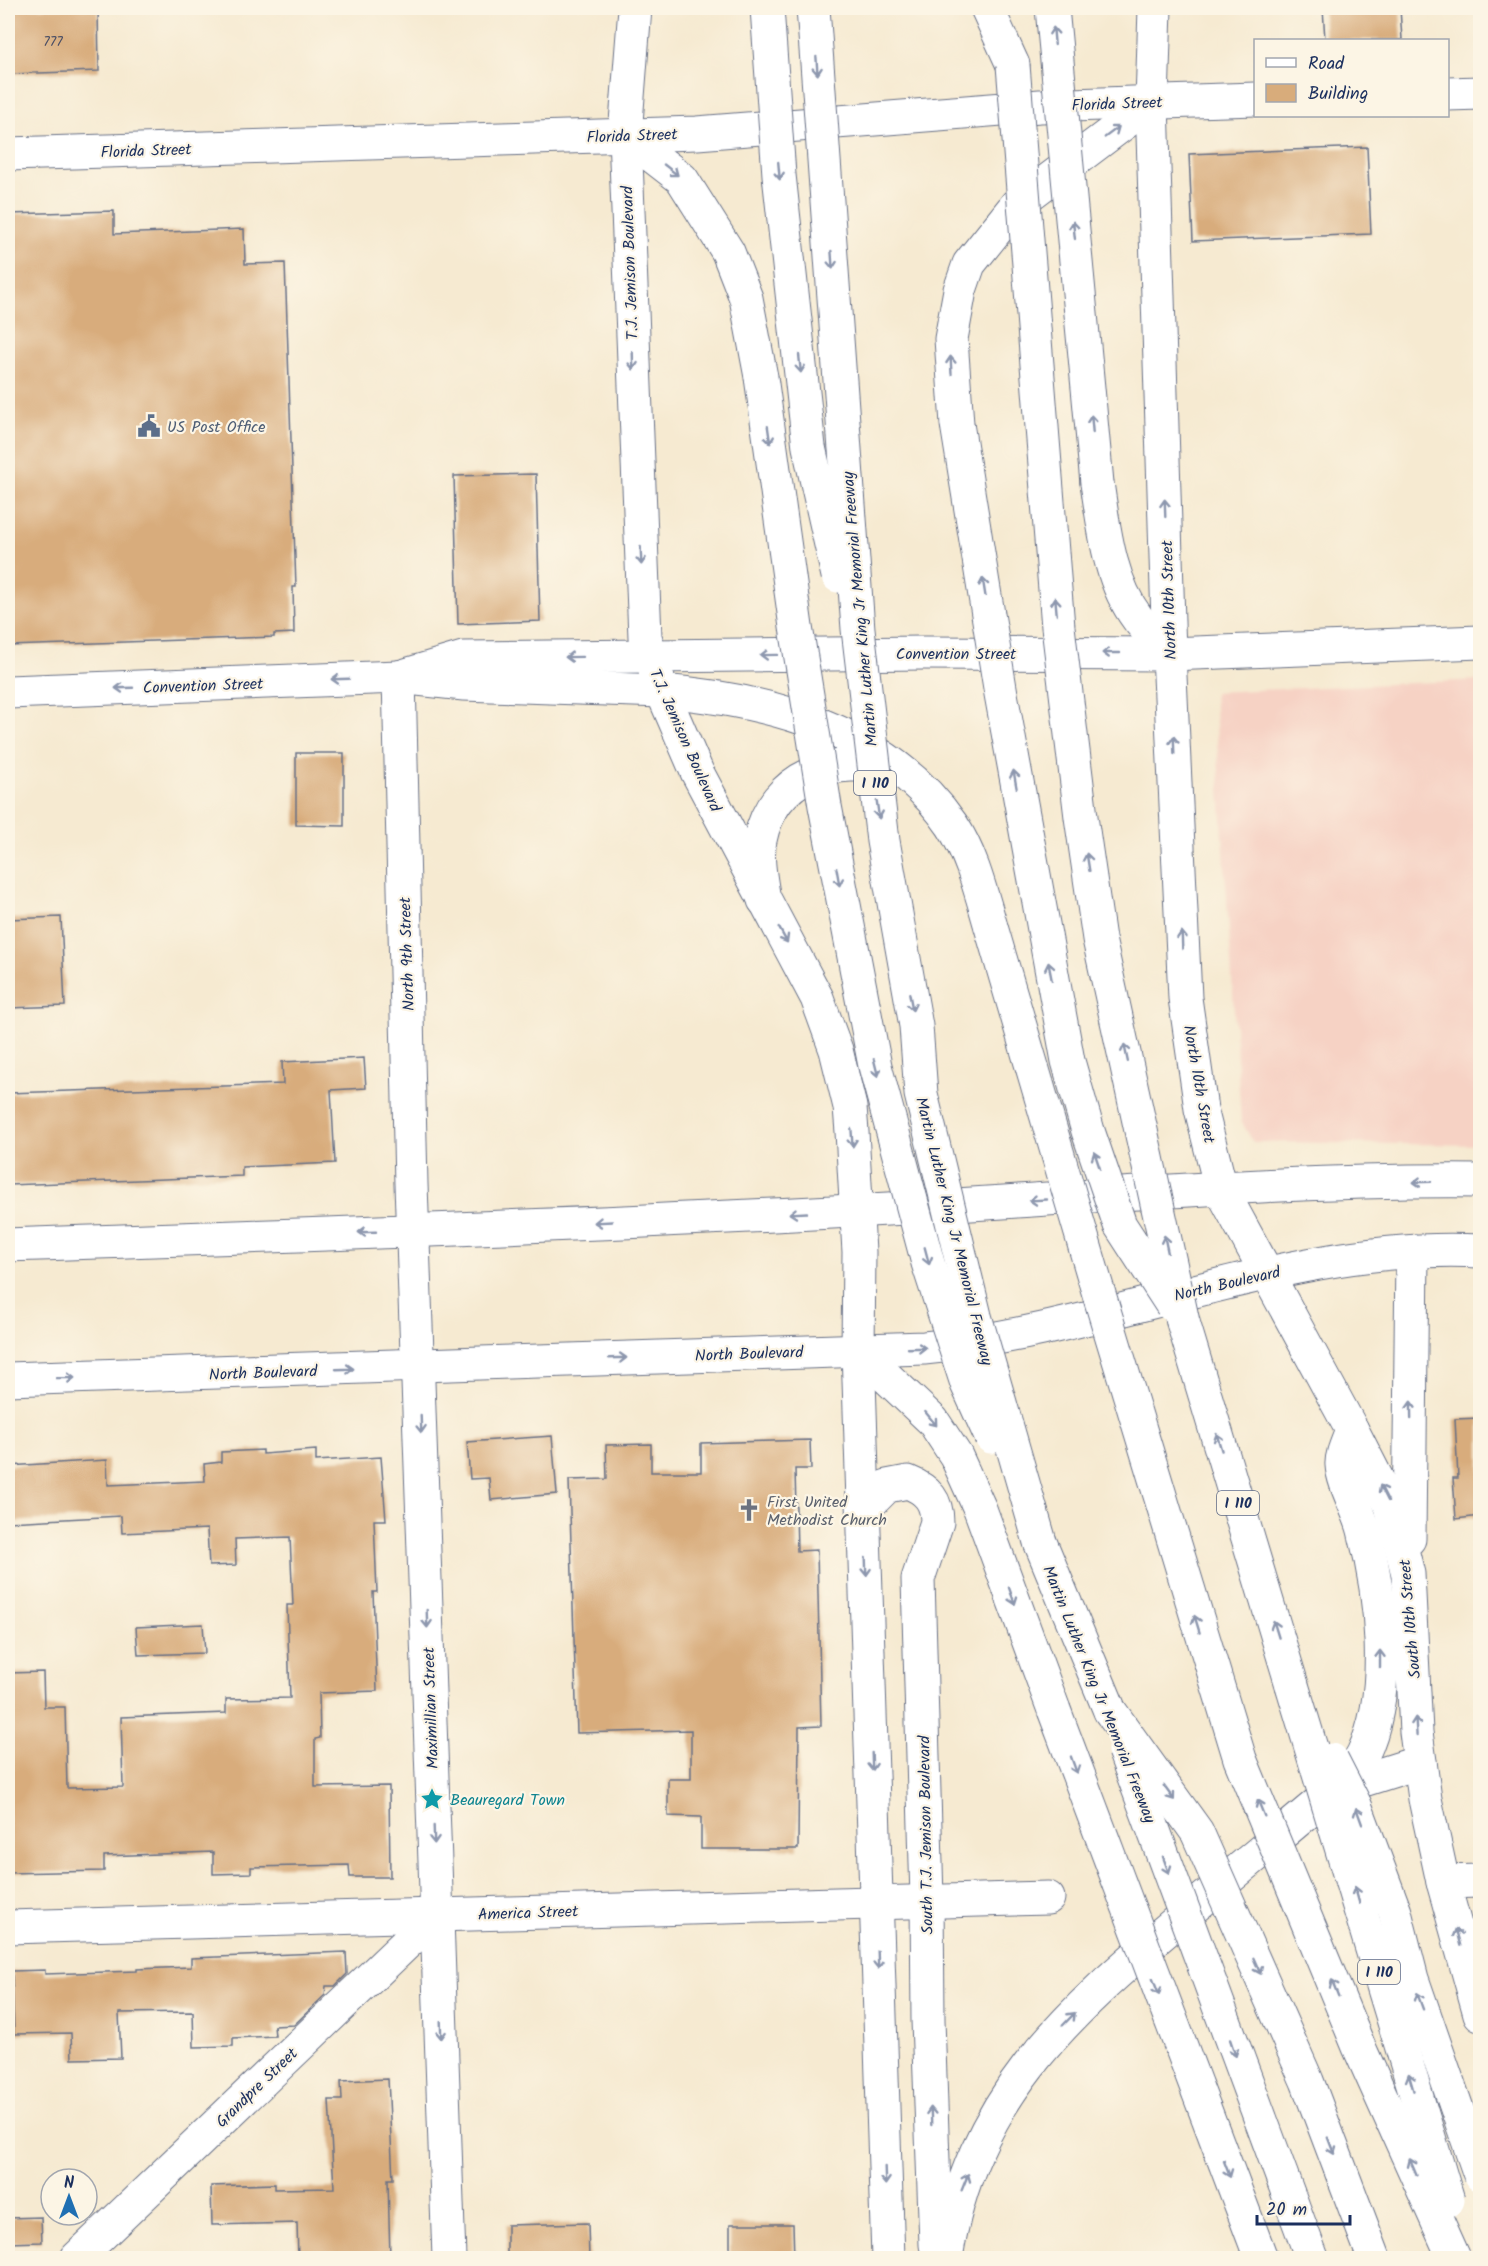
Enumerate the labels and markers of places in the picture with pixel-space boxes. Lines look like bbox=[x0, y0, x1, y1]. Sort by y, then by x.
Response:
public building icon: US Post Office bbox=[136, 413, 162, 439]
place label: US Post Office bbox=[167, 415, 265, 440]
place label: First United Methodist Church bbox=[767, 1490, 887, 1533]
church icon: First United Methodist Church bbox=[736, 1497, 762, 1523]
place icon: Beauregard Town bbox=[419, 1786, 445, 1812]
place label: Beauregard Town bbox=[450, 1788, 565, 1813]

